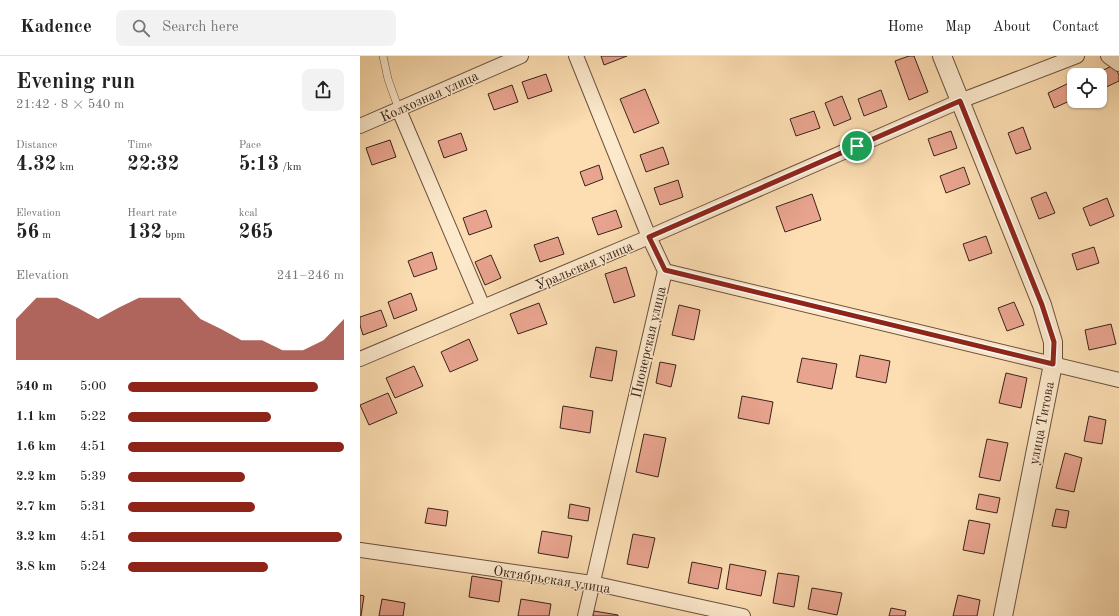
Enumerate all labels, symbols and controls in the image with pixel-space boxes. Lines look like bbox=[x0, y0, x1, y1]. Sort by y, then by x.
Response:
search box bbox=[116, 10, 396, 46]
icon: search bbox=[130, 17, 152, 39]
text: Kadence bbox=[20, 18, 92, 37]
text: Search here bbox=[162, 20, 239, 35]
text: Home bbox=[888, 20, 923, 34]
text: Map bbox=[945, 20, 971, 34]
text: About bbox=[993, 20, 1030, 34]
text: Contact bbox=[1052, 20, 1099, 34]
map controls bbox=[1067, 68, 1107, 108]
button: locate bbox=[1067, 68, 1107, 108]
button: share bbox=[302, 69, 344, 111]
street label: Колхозная улица bbox=[378, 69, 481, 125]
text: Evening run bbox=[16, 71, 135, 93]
text: 21:42 · 8 × 540 m bbox=[16, 98, 124, 111]
pin bbox=[840, 129, 874, 163]
icon: arrive bbox=[846, 135, 868, 157]
text: Distance bbox=[16, 140, 57, 151]
text: Time bbox=[127, 140, 152, 151]
text: Pace bbox=[239, 140, 261, 151]
text: 4.32 bbox=[16, 155, 56, 175]
text: 22:32 bbox=[127, 155, 179, 175]
text: 5:13 bbox=[239, 155, 279, 175]
text: km bbox=[56, 162, 74, 173]
text: /km bbox=[279, 162, 302, 173]
text: Elevation bbox=[16, 208, 61, 219]
text: Heart rate bbox=[127, 208, 177, 219]
text: kcal bbox=[239, 208, 258, 219]
text: 56 bbox=[16, 223, 39, 243]
text: 132 bbox=[127, 223, 162, 243]
text: 265 bbox=[239, 223, 273, 243]
text: m bbox=[39, 230, 51, 241]
text: bpm bbox=[162, 230, 185, 241]
street label: Уральская улица bbox=[534, 239, 635, 293]
text: Elevation bbox=[16, 269, 69, 282]
text: 241–246 m bbox=[277, 269, 344, 282]
street label: Пионерская улица bbox=[629, 285, 669, 399]
text: 540 m bbox=[16, 380, 53, 393]
text: 5:00 bbox=[80, 380, 106, 393]
street label: улица Титова bbox=[1027, 380, 1057, 466]
text: 1.1 km bbox=[16, 410, 56, 423]
text: 5:22 bbox=[80, 410, 106, 423]
text: 1.6 km bbox=[16, 440, 56, 453]
text: 4:51 bbox=[80, 440, 106, 453]
text: 2.2 km bbox=[16, 470, 56, 483]
text: 5:39 bbox=[80, 470, 106, 483]
text: 2.7 km bbox=[16, 500, 56, 513]
text: 5:31 bbox=[80, 500, 106, 513]
text: 3.2 km bbox=[16, 530, 56, 543]
text: 4:51 bbox=[80, 530, 106, 543]
text: 3.8 km bbox=[16, 560, 56, 573]
text: 5:24 bbox=[80, 560, 106, 573]
street label: Октябрьская улица bbox=[492, 564, 612, 596]

